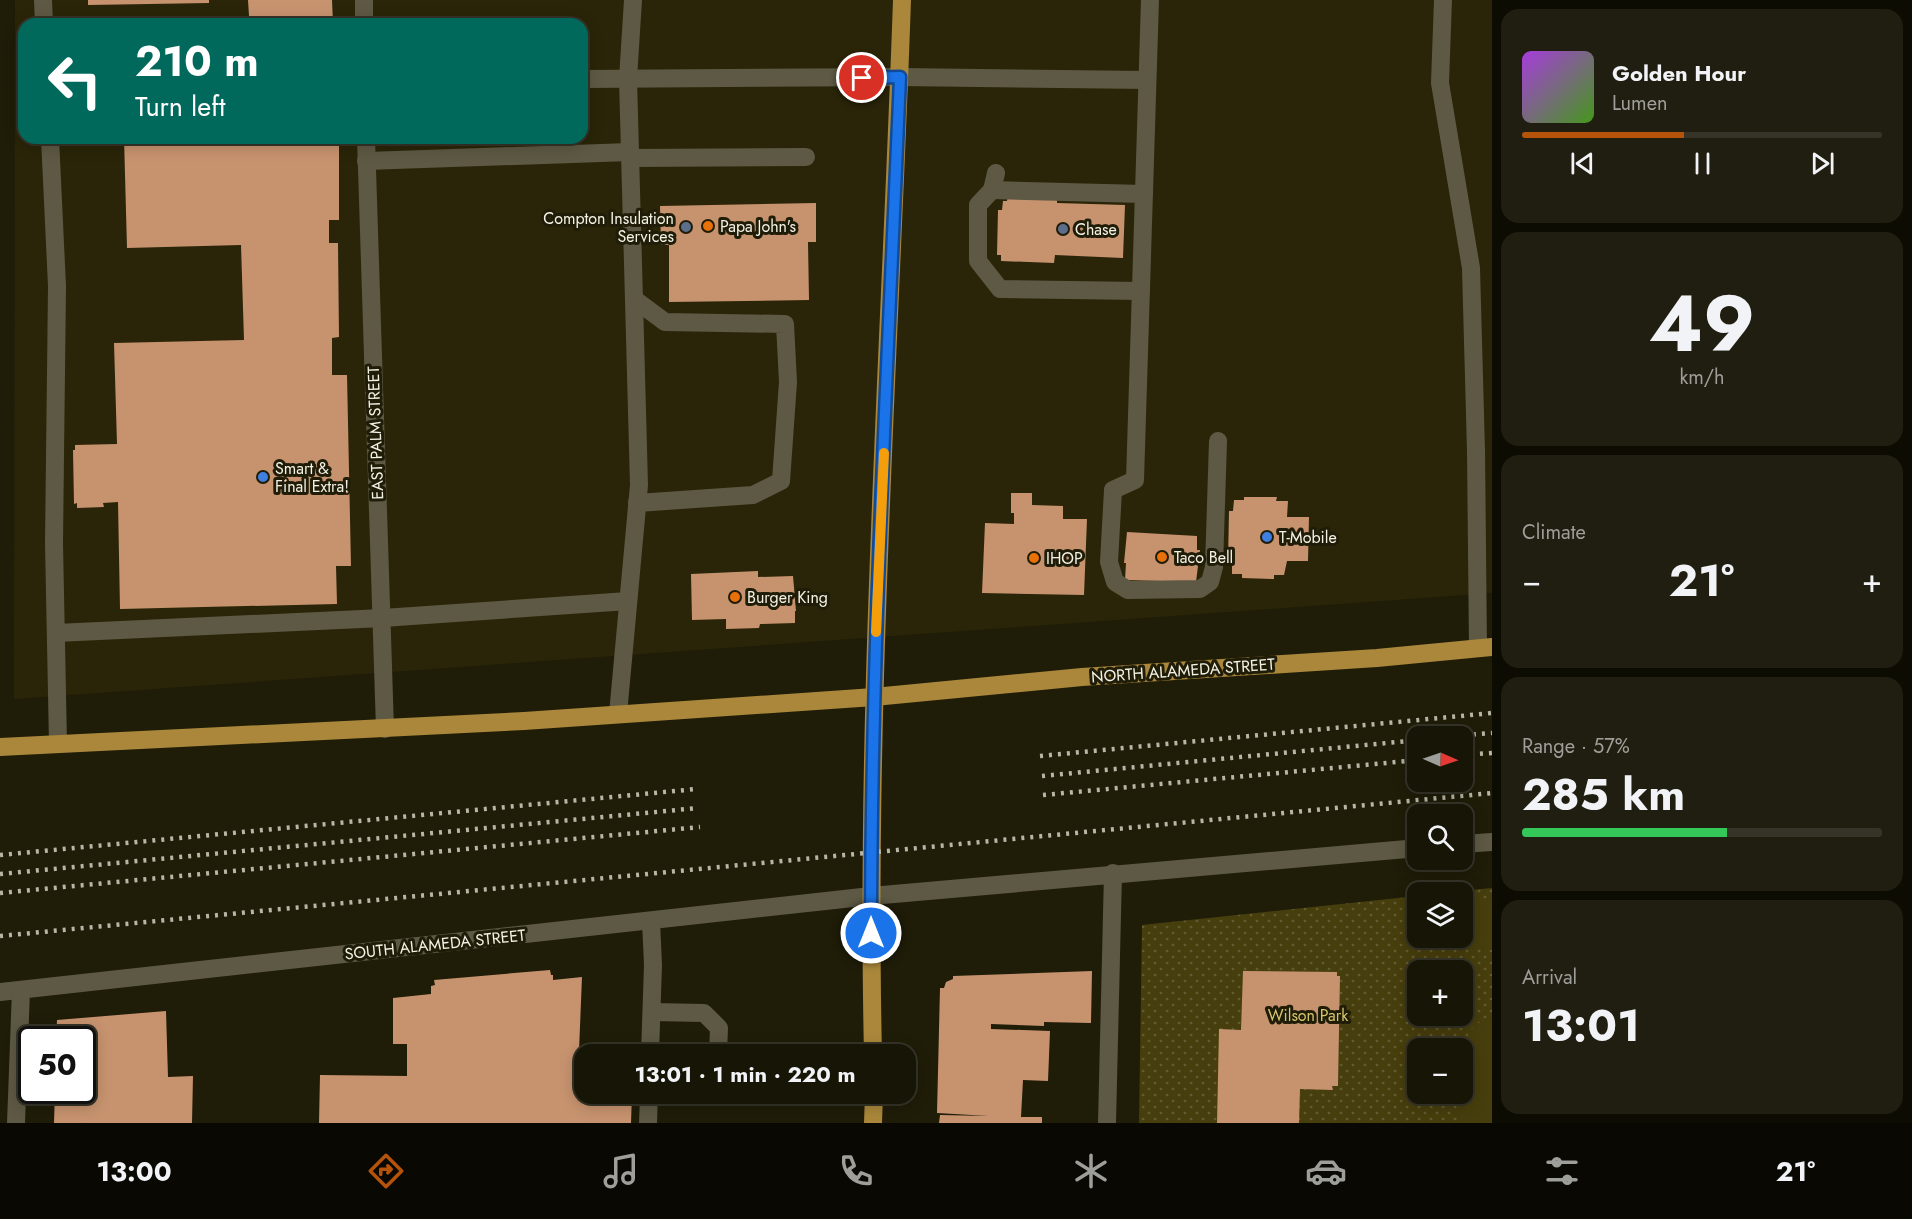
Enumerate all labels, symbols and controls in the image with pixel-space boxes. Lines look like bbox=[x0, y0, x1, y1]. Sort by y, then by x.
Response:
text: 210 m bbox=[135, 31, 259, 92]
icon: left bbox=[36, 42, 114, 120]
pin bbox=[836, 52, 887, 103]
text: Golden Hour bbox=[1612, 57, 1746, 89]
icon: arrive bbox=[845, 61, 878, 94]
text: Turn left bbox=[135, 87, 225, 126]
text: Lumen bbox=[1612, 89, 1668, 118]
icon: previous bbox=[1566, 147, 1599, 180]
icon: pause bbox=[1686, 147, 1719, 180]
icon: next bbox=[1806, 147, 1839, 180]
place label: Compton Insulation Services bbox=[543, 207, 674, 248]
place label: Papa John's bbox=[720, 215, 796, 238]
place label: Chase bbox=[1075, 218, 1117, 241]
marker: Papa John's bbox=[701, 219, 715, 233]
marker: Compton Insulation Services bbox=[679, 220, 693, 234]
marker: Chase bbox=[1056, 222, 1070, 236]
text: 49 bbox=[1649, 268, 1755, 380]
text: km/h bbox=[1679, 363, 1725, 392]
street label: EAST PALM STREET bbox=[362, 365, 389, 500]
place label: Smart & Final Extra! bbox=[275, 457, 349, 498]
marker: Smart & Final Extra! bbox=[256, 470, 270, 484]
text: Climate bbox=[1522, 518, 1586, 547]
place label: T-Mobile bbox=[1279, 526, 1337, 549]
marker: T-Mobile bbox=[1260, 530, 1274, 544]
place label: Taco Bell bbox=[1174, 546, 1233, 569]
place label: IHOP bbox=[1046, 547, 1083, 570]
text: 21° bbox=[1669, 548, 1734, 613]
marker: Taco Bell bbox=[1155, 550, 1169, 564]
marker: IHOP bbox=[1027, 551, 1041, 565]
text: − bbox=[1522, 557, 1541, 604]
text: + bbox=[1862, 557, 1882, 604]
place label: Burger King bbox=[747, 586, 828, 609]
marker: Burger King bbox=[728, 590, 742, 604]
street label: NORTH ALAMEDA STREET bbox=[1090, 653, 1276, 688]
north arrow bbox=[1407, 726, 1473, 792]
map controls bbox=[1407, 726, 1473, 1104]
text: Range · 57% bbox=[1522, 732, 1630, 761]
text: 285 km bbox=[1522, 762, 1685, 827]
button: search bbox=[1407, 804, 1473, 870]
button: layers bbox=[1407, 882, 1473, 948]
position arrow bbox=[839, 901, 903, 965]
street label: SOUTH ALAMEDA STREET bbox=[344, 924, 527, 965]
button: + bbox=[1407, 960, 1473, 1026]
text: Arrival bbox=[1522, 963, 1577, 992]
text: 13:01 bbox=[1522, 993, 1640, 1058]
park label: Wilson Park bbox=[1268, 1004, 1349, 1027]
speed limit sign: 50 bbox=[18, 1026, 96, 1104]
button: − bbox=[1407, 1038, 1473, 1104]
text: 13:01 · 1 min · 220 m bbox=[635, 1058, 855, 1090]
icon: directions bbox=[365, 1150, 407, 1192]
icon: music bbox=[600, 1150, 642, 1192]
icon: phone bbox=[835, 1150, 877, 1192]
icon: climate bbox=[1070, 1150, 1112, 1192]
icon: car bbox=[1305, 1150, 1347, 1192]
icon: filters bbox=[1541, 1150, 1583, 1192]
text: 13:00 bbox=[97, 1152, 172, 1191]
text: 21° bbox=[1776, 1152, 1815, 1191]

